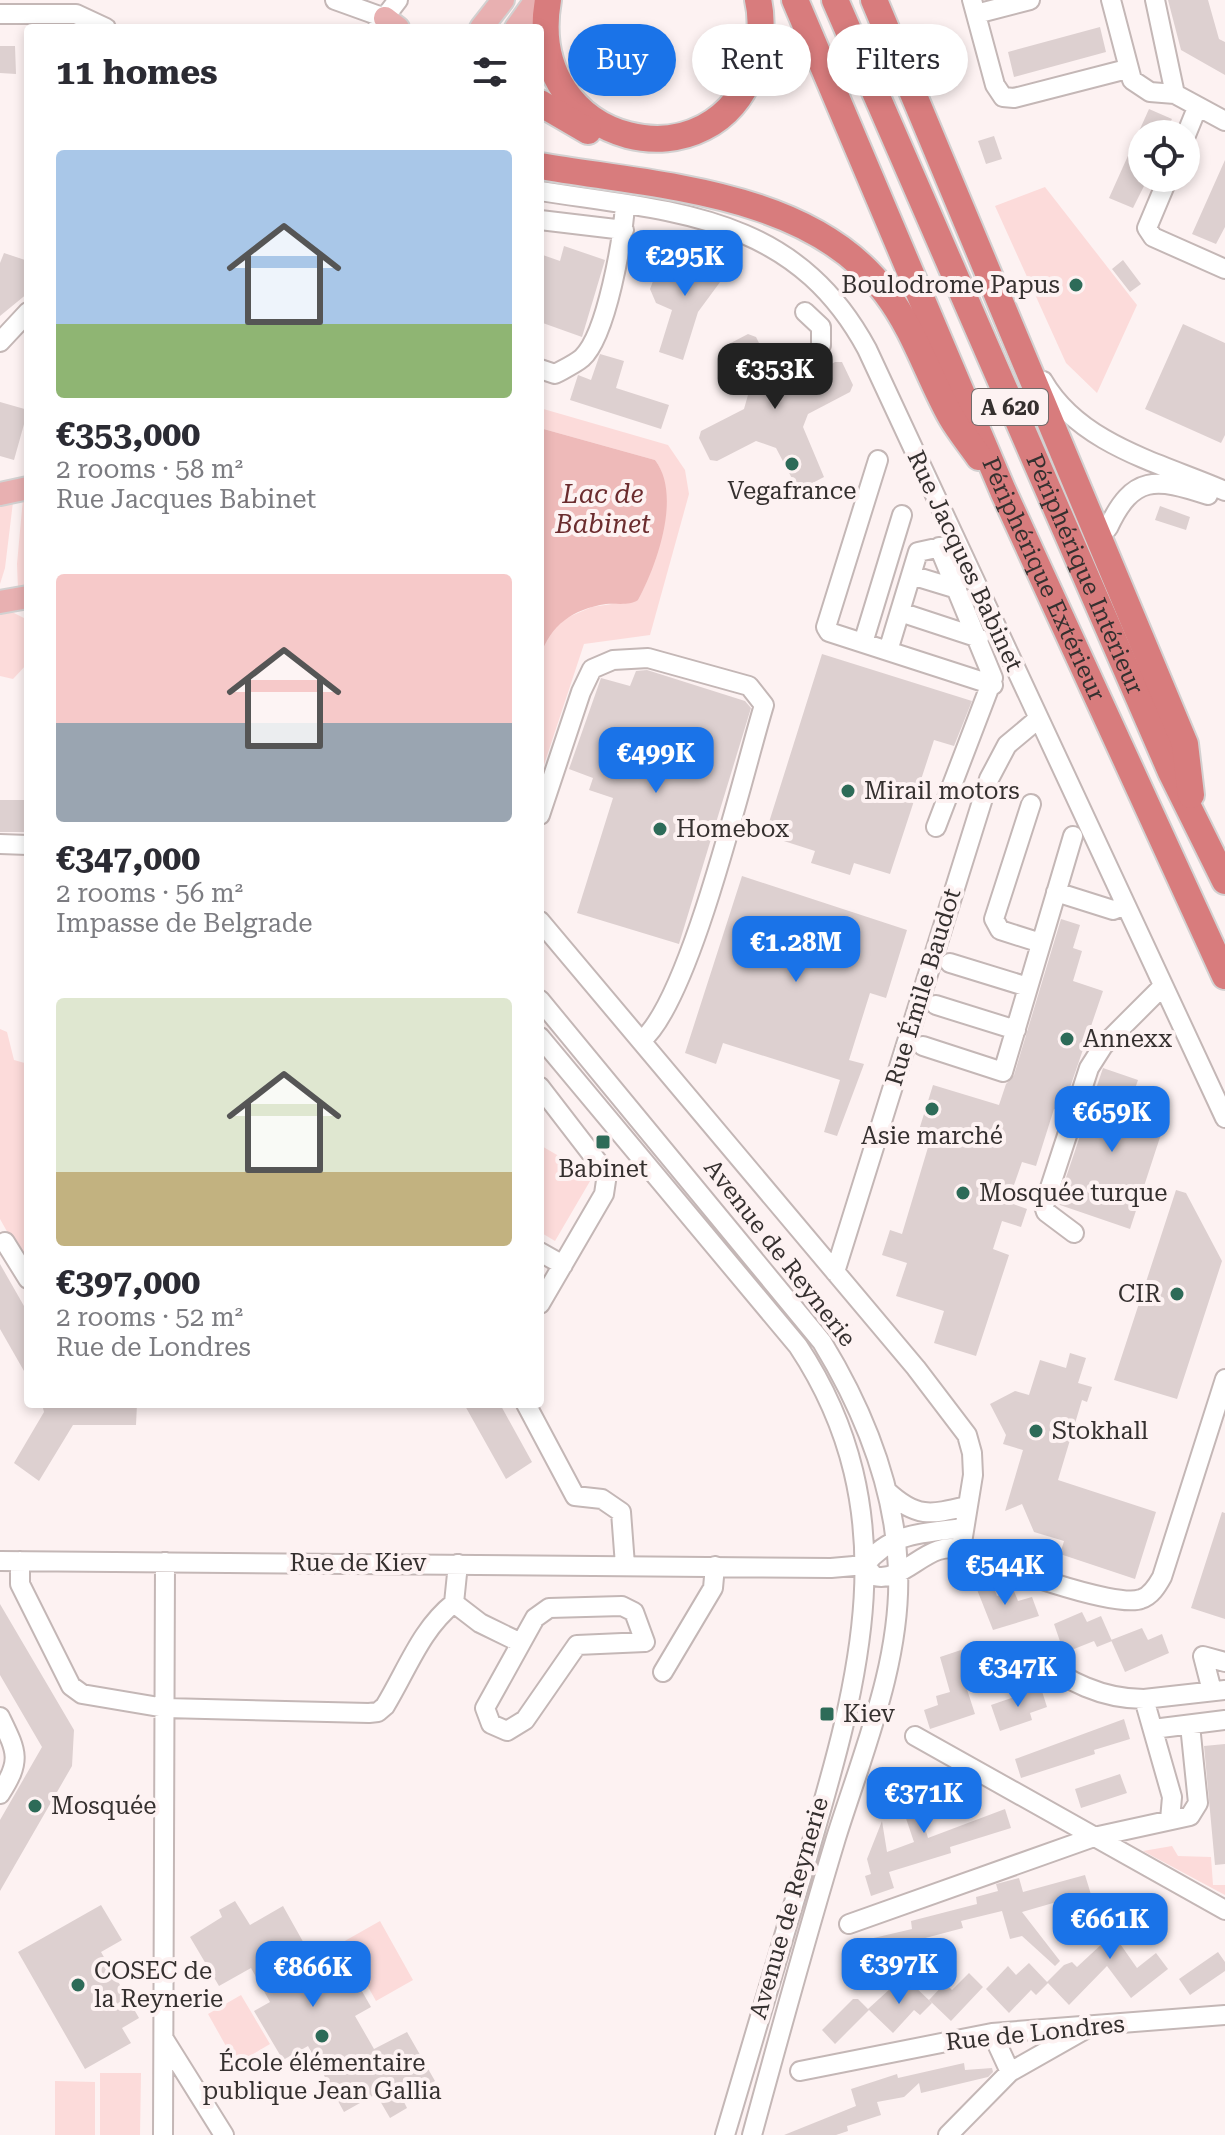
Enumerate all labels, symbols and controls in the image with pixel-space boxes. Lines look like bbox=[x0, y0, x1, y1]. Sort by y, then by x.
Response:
chip: Buy bbox=[568, 24, 676, 96]
chip: Rent bbox=[692, 24, 811, 96]
chip: Filters bbox=[827, 24, 968, 96]
icon: filters bbox=[468, 50, 512, 94]
text: 11 homes bbox=[56, 52, 218, 92]
map controls bbox=[1128, 120, 1200, 192]
button: locate bbox=[1128, 120, 1200, 192]
icon: home bbox=[212, 202, 356, 346]
pin: €295K bbox=[629, 230, 741, 298]
text: €295K bbox=[646, 241, 724, 271]
place label: Boulodrome Papus bbox=[841, 271, 1060, 299]
marker: Boulodrome Papus bbox=[1067, 276, 1085, 294]
pin: €353K bbox=[719, 343, 831, 411]
text: €353K bbox=[736, 354, 814, 384]
road number: A 620 bbox=[972, 389, 1048, 425]
text: €353,000 bbox=[56, 414, 200, 454]
street label: Rue Jacques Babinet bbox=[902, 446, 1028, 676]
street label: Périphérique Intérieur bbox=[1020, 450, 1149, 698]
street label: Périphérique Extérieur bbox=[976, 453, 1111, 705]
text: 2 rooms · 58 m² bbox=[56, 454, 243, 484]
marker: Vegafrance bbox=[783, 455, 801, 473]
place label: Vegafrance bbox=[728, 477, 856, 505]
water label: Lac de Babinet bbox=[554, 479, 651, 539]
text: Rue Jacques Babinet bbox=[56, 484, 316, 514]
icon: home bbox=[212, 626, 356, 770]
pin: €499K bbox=[600, 727, 712, 795]
text: €499K bbox=[617, 738, 695, 768]
place label: Mirail motors bbox=[864, 777, 1020, 805]
marker: Mirail motors bbox=[839, 782, 857, 800]
place label: Homebox bbox=[676, 815, 789, 843]
marker: Homebox bbox=[651, 820, 669, 838]
text: €347,000 bbox=[56, 838, 200, 878]
text: 2 rooms · 56 m² bbox=[56, 878, 243, 908]
street label: Rue Émile Baudot bbox=[879, 885, 966, 1089]
text: Impasse de Belgrade bbox=[56, 908, 313, 938]
pin: €1.28M bbox=[731, 916, 861, 984]
text: €1.28M bbox=[750, 927, 842, 957]
place label: Annexx bbox=[1083, 1025, 1172, 1053]
marker: Annexx bbox=[1058, 1030, 1076, 1048]
icon: home bbox=[212, 1050, 356, 1194]
pin: €659K bbox=[1056, 1086, 1168, 1154]
text: €659K bbox=[1073, 1097, 1151, 1127]
marker: Asie marché bbox=[923, 1100, 941, 1118]
place label: Asie marché bbox=[861, 1122, 1003, 1150]
marker: Babinet bbox=[594, 1133, 612, 1151]
street label: Avenue de Reynerie bbox=[698, 1154, 862, 1352]
place label: Babinet bbox=[558, 1155, 648, 1183]
place label: Mosquée turque bbox=[979, 1179, 1167, 1207]
marker: Mosquée turque bbox=[954, 1184, 972, 1202]
text: €397,000 bbox=[56, 1262, 200, 1302]
place label: CIR bbox=[1118, 1280, 1161, 1308]
marker: CIR bbox=[1168, 1285, 1186, 1303]
text: 2 rooms · 52 m² bbox=[56, 1302, 243, 1332]
text: Rue de Londres bbox=[56, 1332, 251, 1362]
place label: Stokhall bbox=[1052, 1417, 1148, 1445]
marker: Stokhall bbox=[1027, 1422, 1045, 1440]
pin: €544K bbox=[949, 1539, 1061, 1607]
street label: Rue de Kiev bbox=[289, 1549, 427, 1577]
text: €544K bbox=[966, 1550, 1044, 1580]
pin: €347K bbox=[962, 1641, 1074, 1709]
text: €347K bbox=[979, 1652, 1057, 1682]
place label: Kiev bbox=[843, 1700, 895, 1728]
marker: Kiev bbox=[818, 1705, 836, 1723]
pin: €371K bbox=[868, 1767, 980, 1835]
text: €371K bbox=[885, 1778, 963, 1808]
place label: Mosquée bbox=[51, 1792, 156, 1820]
street label: Avenue de Reynerie bbox=[744, 1794, 834, 2022]
marker: Mosquée bbox=[26, 1797, 44, 1815]
pin: €661K bbox=[1054, 1893, 1166, 1961]
text: €661K bbox=[1071, 1904, 1149, 1934]
pin: €397K bbox=[843, 1938, 955, 2006]
pin: €866K bbox=[257, 1941, 369, 2009]
text: €397K bbox=[860, 1949, 938, 1979]
text: €866K bbox=[274, 1952, 352, 1982]
place label: COSEC de la Reynerie bbox=[94, 1957, 223, 2013]
marker: COSEC de la Reynerie bbox=[69, 1976, 87, 1994]
street label: Rue de Londres bbox=[944, 2010, 1126, 2056]
marker: École élémentaire publique Jean Gallia bbox=[313, 2027, 331, 2045]
place label: École élémentaire publique Jean Gallia bbox=[202, 2048, 442, 2105]

